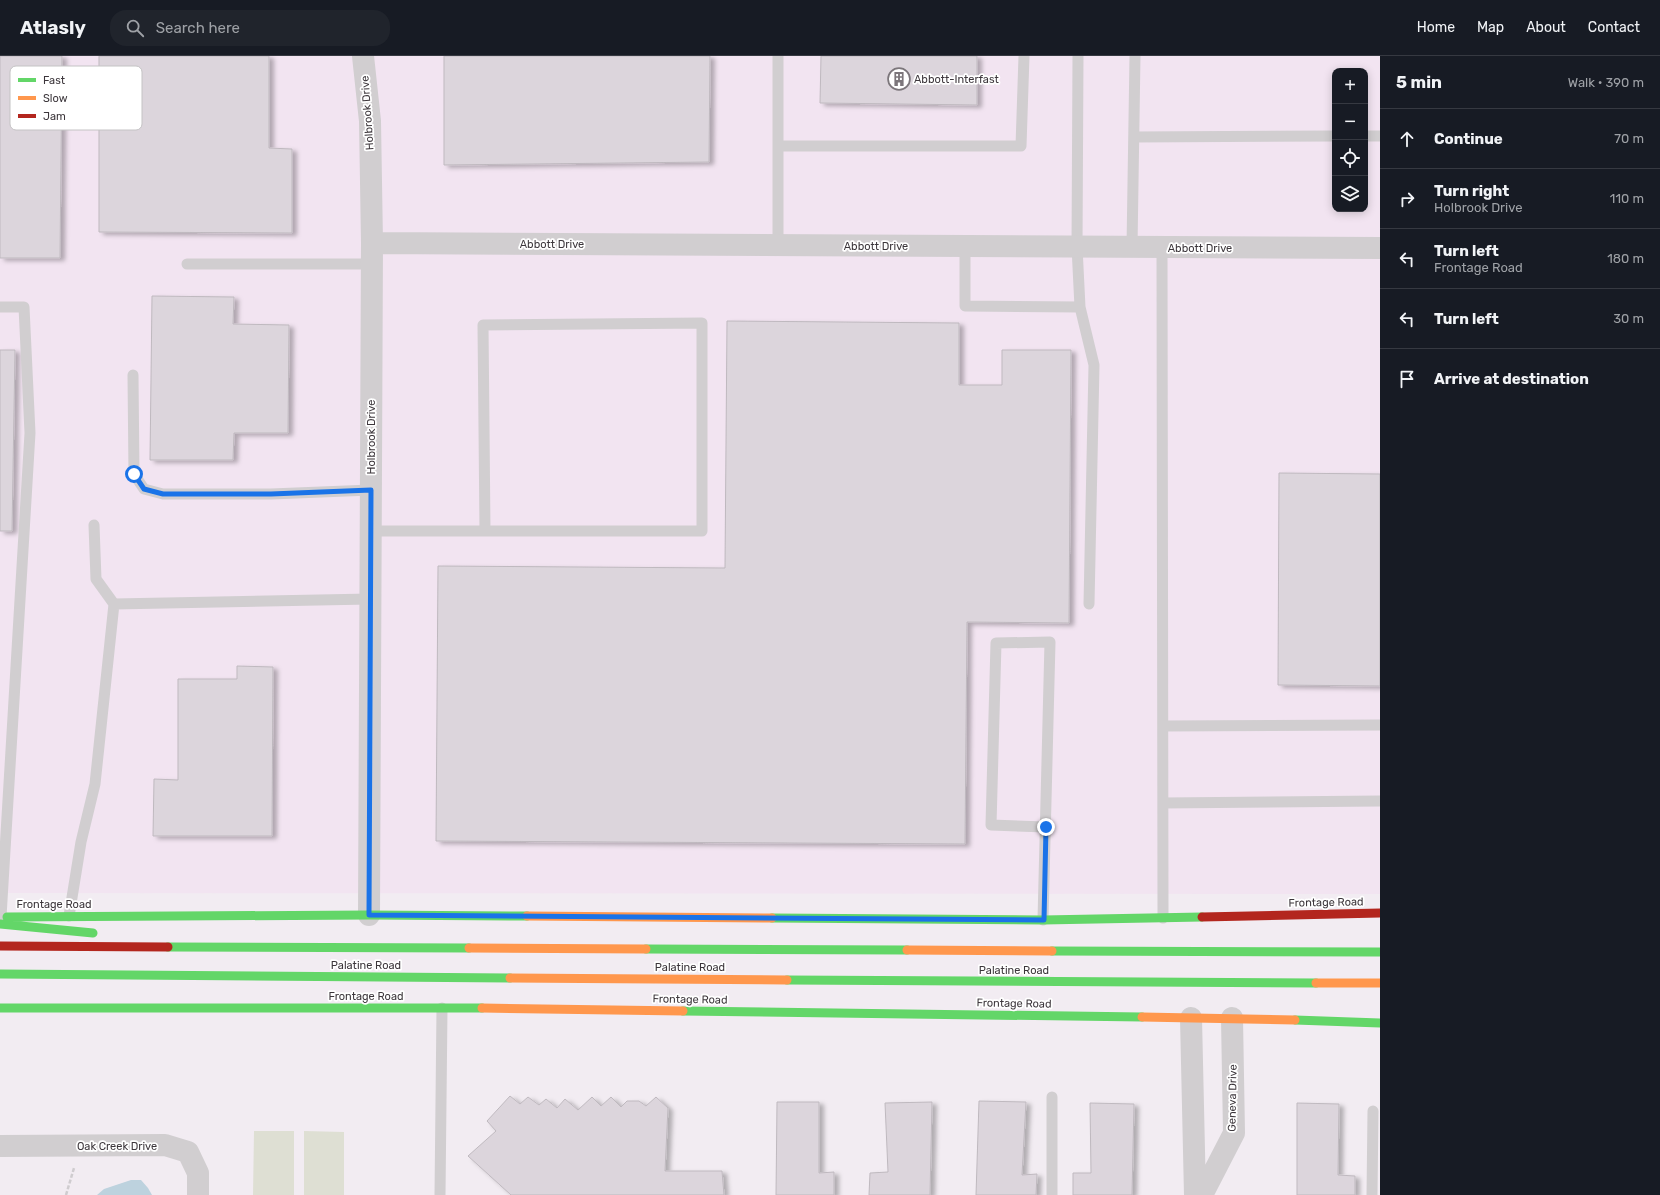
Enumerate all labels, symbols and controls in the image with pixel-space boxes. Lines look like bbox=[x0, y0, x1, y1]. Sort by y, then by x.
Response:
search box bbox=[110, 10, 390, 46]
text: Atlasly bbox=[20, 16, 86, 39]
icon: search bbox=[124, 17, 146, 39]
text: Search here bbox=[156, 19, 240, 37]
text: Home bbox=[1417, 19, 1455, 36]
text: Map bbox=[1477, 19, 1504, 36]
text: About bbox=[1526, 19, 1566, 36]
text: Contact bbox=[1588, 19, 1640, 36]
legend bbox=[10, 66, 142, 130]
building icon: Abbott-Interfast bbox=[886, 66, 912, 92]
map controls bbox=[1332, 68, 1368, 212]
button: + bbox=[1332, 68, 1368, 104]
text: 5 min bbox=[1396, 72, 1442, 92]
place label: Abbott-Interfast bbox=[914, 73, 1000, 86]
text: Fast bbox=[43, 74, 66, 87]
street label: Holbrook Drive bbox=[358, 75, 377, 151]
text: Walk · 390 m bbox=[1568, 75, 1644, 90]
text: Slow bbox=[43, 92, 68, 105]
button: − bbox=[1332, 104, 1368, 140]
text: Jam bbox=[43, 110, 66, 123]
icon: ahead bbox=[1396, 128, 1418, 150]
text: Continue bbox=[1434, 130, 1503, 148]
text: 70 m bbox=[1614, 131, 1644, 146]
button: locate bbox=[1332, 140, 1368, 176]
button: layers bbox=[1332, 176, 1368, 212]
text: Turn right bbox=[1434, 182, 1509, 200]
icon: right bbox=[1396, 188, 1418, 210]
text: 110 m bbox=[1610, 191, 1644, 206]
text: Holbrook Drive bbox=[1434, 200, 1522, 215]
street label: Abbott Drive bbox=[520, 238, 584, 251]
street label: Abbott Drive bbox=[844, 240, 908, 253]
street label: Abbott Drive bbox=[1168, 242, 1232, 255]
text: Turn left bbox=[1434, 242, 1499, 260]
icon: left bbox=[1396, 248, 1418, 270]
text: 180 m bbox=[1607, 251, 1644, 266]
text: Frontage Road bbox=[1434, 260, 1523, 275]
icon: left bbox=[1396, 308, 1418, 330]
text: Turn left bbox=[1434, 310, 1499, 328]
text: 30 m bbox=[1613, 311, 1644, 326]
icon: arrive bbox=[1396, 368, 1418, 390]
text: Arrive at destination bbox=[1434, 370, 1589, 388]
street label: Holbrook Drive bbox=[365, 400, 378, 474]
route start bbox=[125, 465, 143, 483]
route end bbox=[1037, 818, 1055, 836]
street label: Frontage Road bbox=[1288, 895, 1364, 910]
street label: Frontage Road bbox=[16, 898, 92, 911]
street label: Palatine Road bbox=[331, 959, 401, 972]
street label: Palatine Road bbox=[655, 961, 725, 974]
street label: Palatine Road bbox=[979, 964, 1049, 977]
street label: Frontage Road bbox=[328, 990, 404, 1003]
street label: Frontage Road bbox=[652, 992, 728, 1007]
street label: Frontage Road bbox=[976, 996, 1052, 1011]
street label: Geneva Drive bbox=[1225, 1064, 1240, 1132]
street label: Oak Creek Drive bbox=[77, 1140, 157, 1153]

